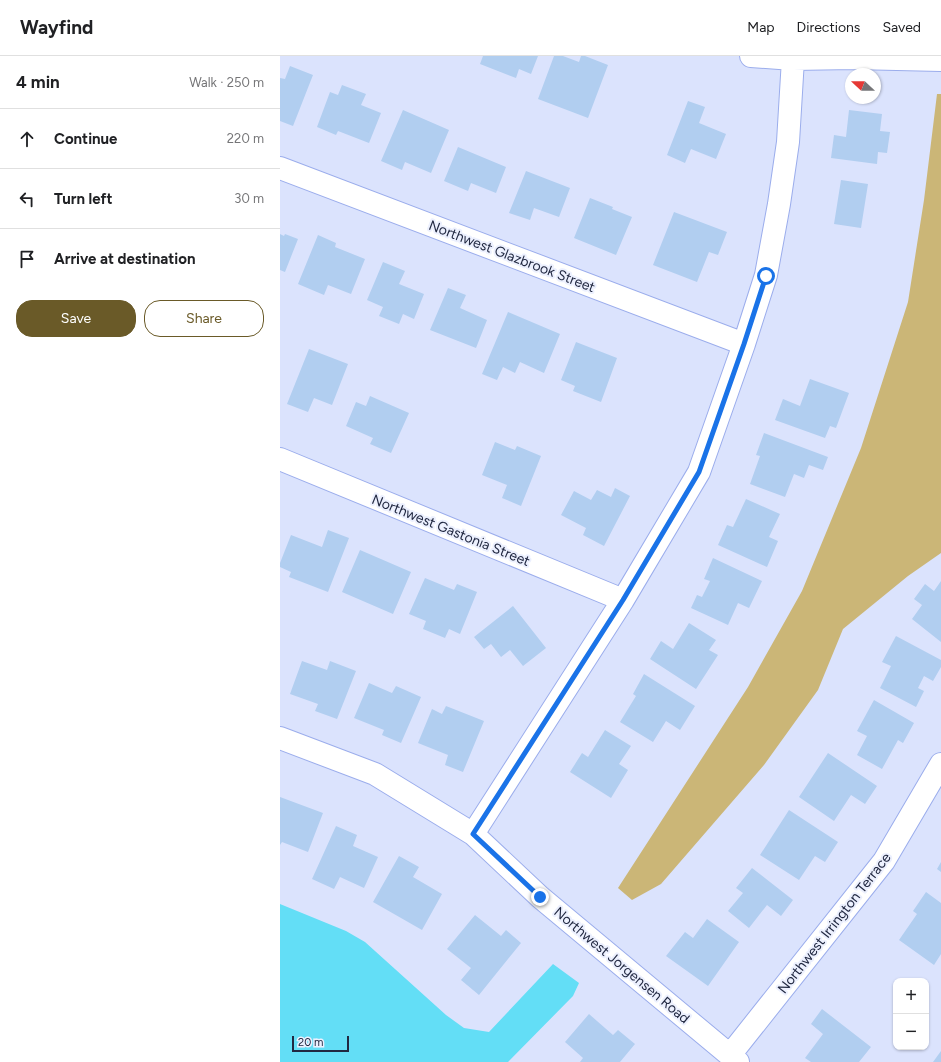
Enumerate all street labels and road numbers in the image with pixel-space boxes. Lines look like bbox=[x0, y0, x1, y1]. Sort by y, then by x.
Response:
street label: Northwest Glazbrook Street bbox=[426, 217, 597, 296]
street label: Northwest Gastonia Street bbox=[369, 491, 532, 570]
street label: Northwest Irrington Terrace bbox=[774, 849, 895, 997]
street label: Northwest Jorgensen Road bbox=[550, 904, 693, 1027]

